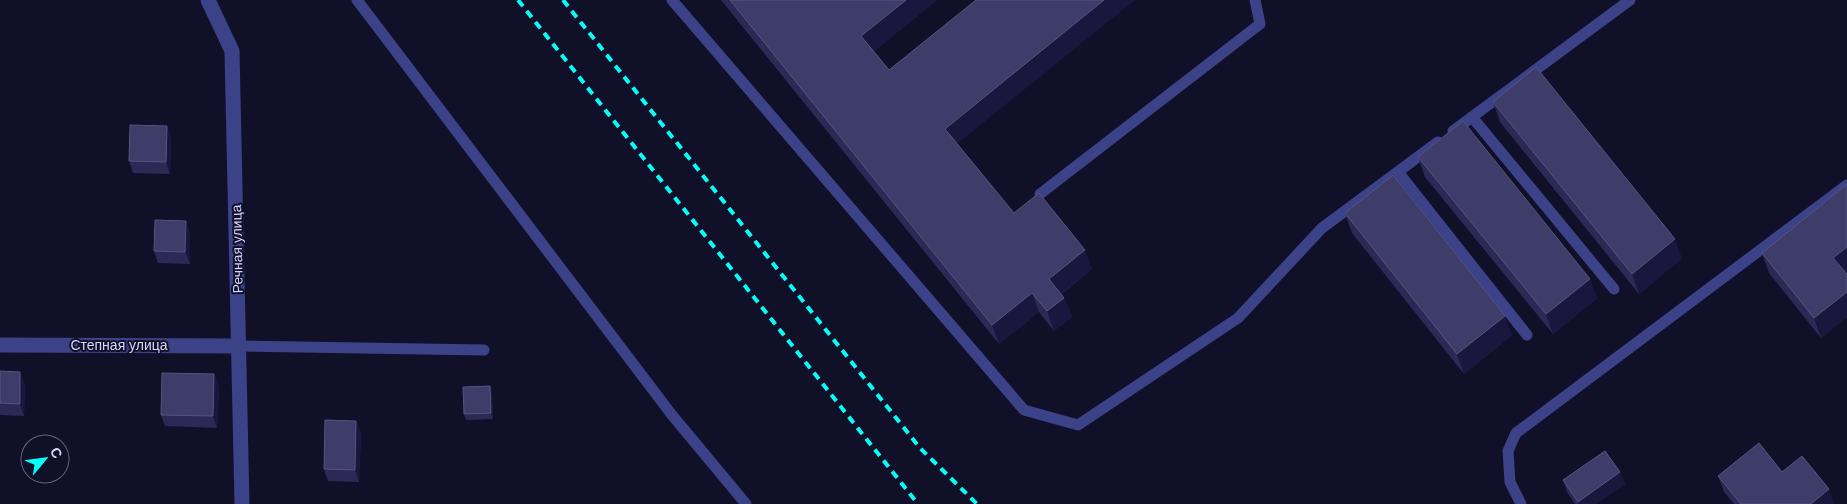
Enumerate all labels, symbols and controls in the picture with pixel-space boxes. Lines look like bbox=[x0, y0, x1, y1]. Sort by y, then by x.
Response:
street label: Речная улица bbox=[228, 204, 246, 294]
street label: Степная улица bbox=[70, 337, 168, 353]
north arrow bbox=[20, 434, 70, 484]
text: С bbox=[47, 444, 66, 461]

